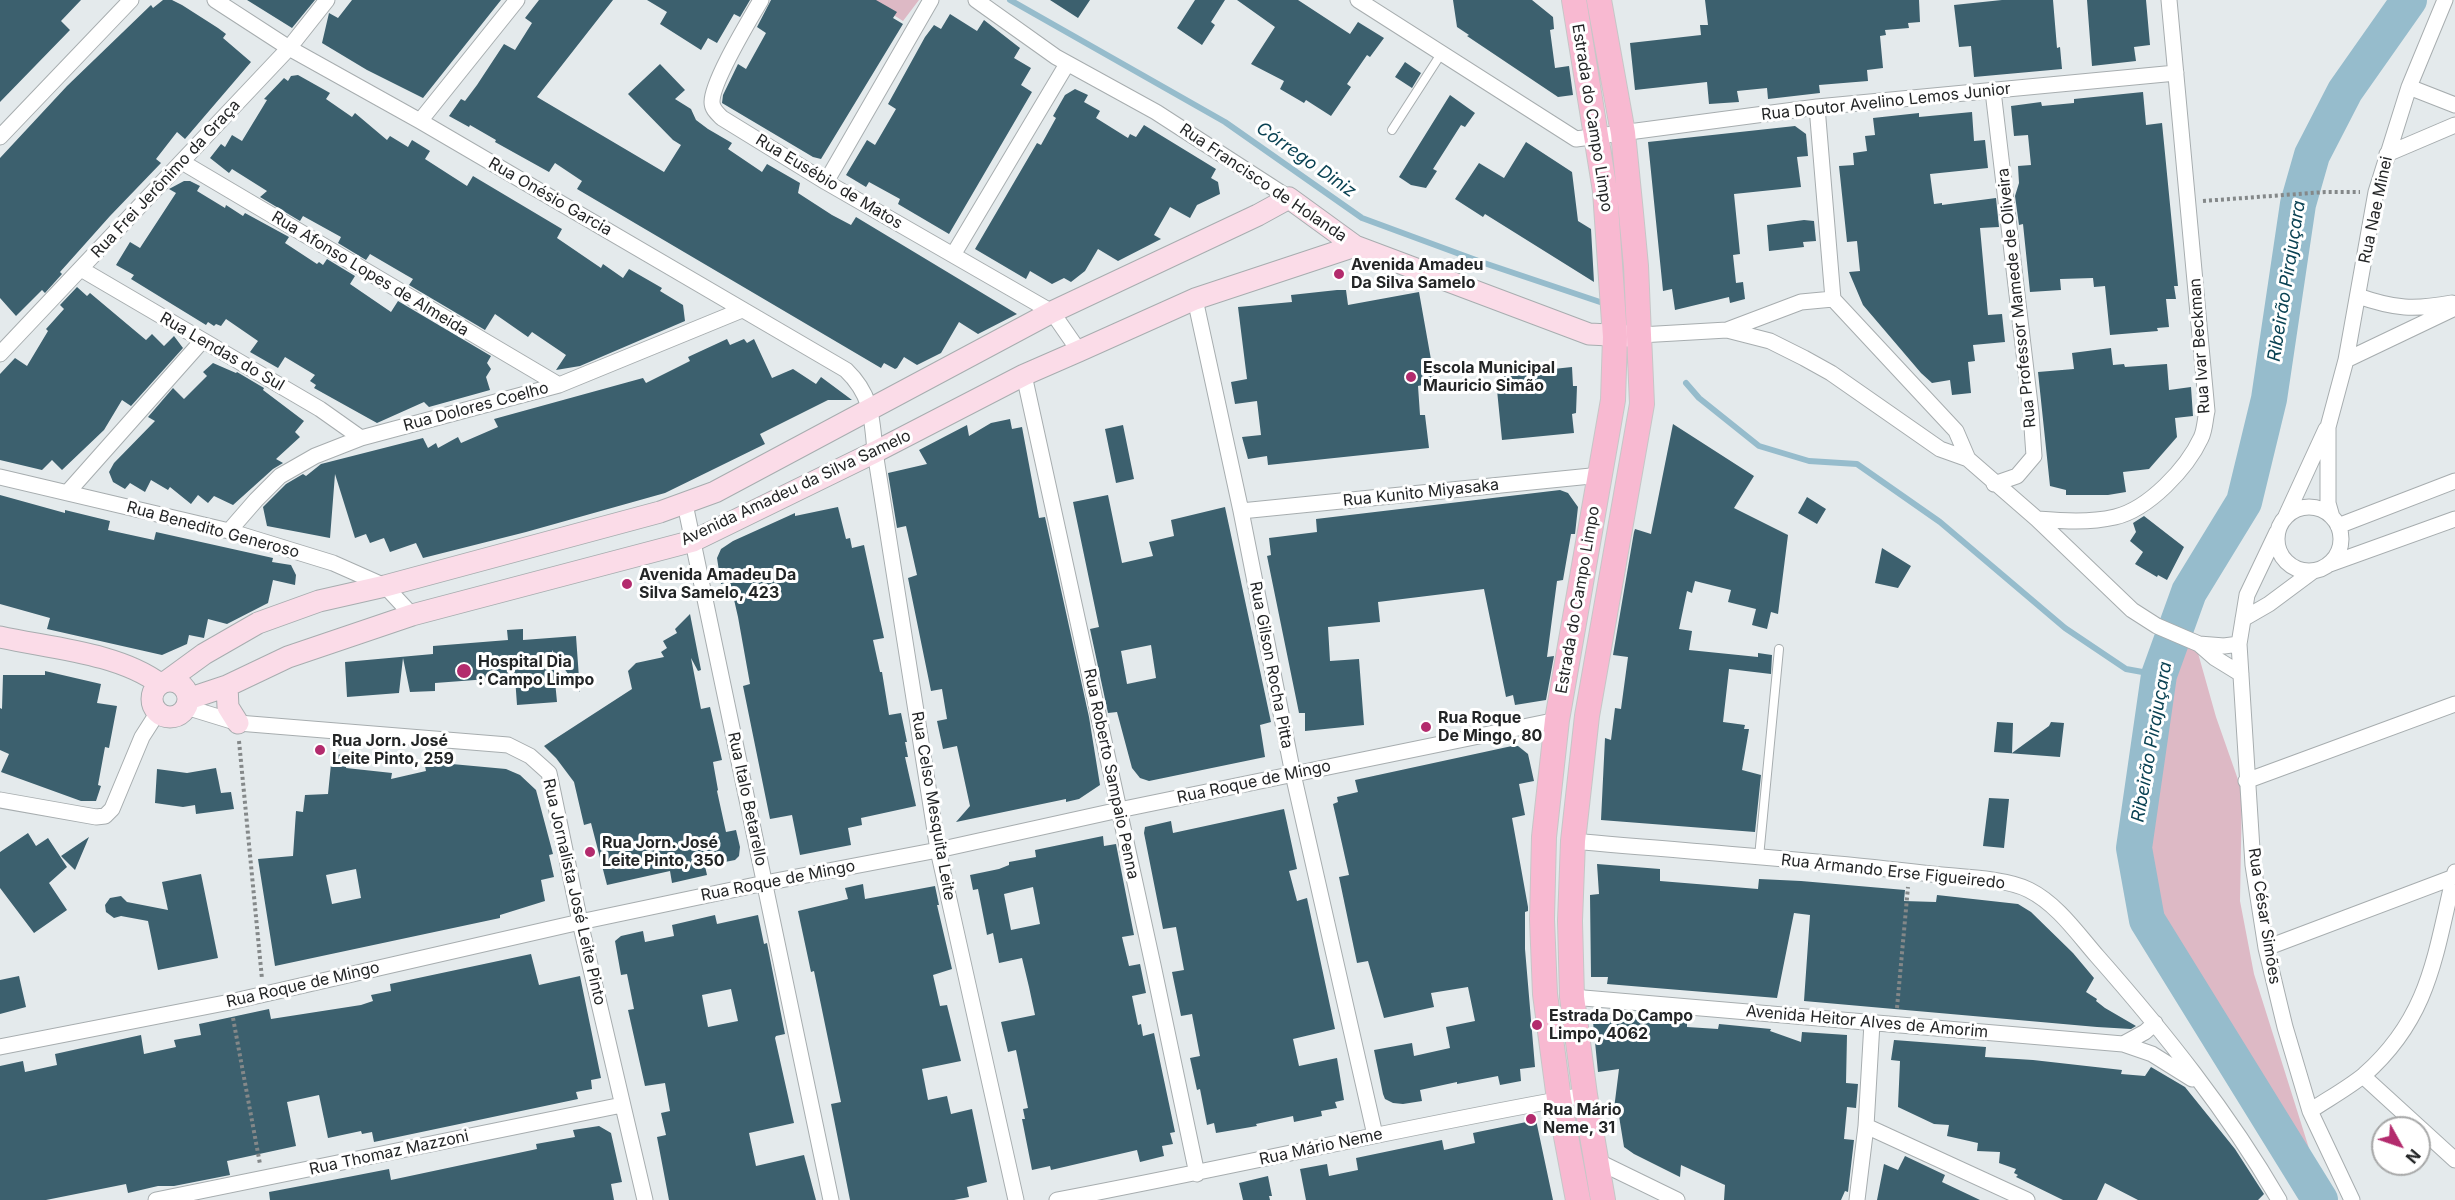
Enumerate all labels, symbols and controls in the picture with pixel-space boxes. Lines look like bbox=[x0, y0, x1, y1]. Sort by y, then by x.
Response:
street label: Estrada do Campo Limpo bbox=[1568, 22, 1616, 214]
street label: Rua Doutor Avelino Lemos Junior bbox=[1760, 79, 2012, 125]
street label: Rua Frei Jerônimo da Graça bbox=[88, 96, 244, 262]
water label: Córrego Diniz bbox=[1252, 118, 1360, 202]
street label: Rua Francisco de Holanda bbox=[1176, 120, 1350, 246]
street label: Rua Eusébio de Matos bbox=[752, 130, 906, 234]
street label: Rua Onésio Garcia bbox=[485, 154, 615, 240]
street label: Rua Nae Minei bbox=[2355, 155, 2397, 265]
street label: Rua Professor Mamede de Oliveira bbox=[1994, 167, 2040, 429]
water label: Ribeirão Pirajuçara bbox=[2264, 199, 2310, 363]
street label: Rua Afonso Lopes de Almeida bbox=[268, 207, 472, 341]
place label: Avenida Amadeu Da Silva Samelo bbox=[1351, 255, 1484, 293]
marker: Avenida Amadeu Da Silva Samelo bbox=[1332, 267, 1346, 281]
street label: Rua Ivar Beckman bbox=[2186, 277, 2214, 415]
street label: Rua Lendas do Sul bbox=[156, 309, 288, 395]
place label: Escola Municipal Mauricio Simão bbox=[1423, 358, 1555, 396]
marker: Escola Municipal Mauricio Simão bbox=[1404, 370, 1418, 384]
street label: Rua Dolores Coelho bbox=[401, 378, 551, 436]
street label: Avenida Amadeu da Silva Samelo bbox=[678, 426, 914, 550]
street label: Rua Kunito Miyasaka bbox=[1342, 475, 1500, 511]
street label: Rua Benedito Generoso bbox=[124, 498, 302, 562]
street label: Estrada do Campo Limpo bbox=[1552, 505, 1604, 695]
place label: Avenida Amadeu Da Silva Samelo, 423 bbox=[639, 565, 796, 603]
marker: Avenida Amadeu Da Silva Samelo, 423 bbox=[620, 577, 634, 591]
street label: Rua Gilson Rocha Pitta bbox=[1245, 580, 1297, 750]
place label: Hospital Dia : Campo Limpo bbox=[478, 652, 594, 690]
water label: Ribeirão Pirajuçara bbox=[2127, 660, 2177, 824]
marker: Hospital Dia : Campo Limpo bbox=[455, 662, 473, 680]
street label: Rua Roberto Sampaio Penna bbox=[1079, 667, 1143, 881]
place label: Rua Roque De Mingo, 80 bbox=[1438, 708, 1542, 746]
street label: Rua Celso Mesquita Leite bbox=[907, 710, 959, 902]
marker: Rua Roque De Mingo, 80 bbox=[1419, 720, 1433, 734]
street label: Rua Italo Betarello bbox=[723, 730, 771, 868]
place label: Rua Jorn. José Leite Pinto, 259 bbox=[332, 731, 454, 769]
marker: Rua Jorn. José Leite Pinto, 259 bbox=[313, 743, 327, 757]
street label: Rua Roque de Mingo bbox=[1175, 756, 1333, 808]
street label: Rua Jornalista José Leite Pinto bbox=[539, 777, 609, 1007]
place label: Rua Jorn. José Leite Pinto, 350 bbox=[602, 833, 725, 871]
marker: Rua Jorn. José Leite Pinto, 350 bbox=[583, 845, 597, 859]
street label: Rua César Simões bbox=[2244, 846, 2284, 986]
street label: Rua Armando Erse Figueiredo bbox=[1780, 851, 2006, 893]
street label: Rua Roque de Mingo bbox=[699, 857, 857, 905]
street label: Rua Roque de Mingo bbox=[224, 958, 382, 1012]
street label: Avenida Heitor Alves de Amorim bbox=[1745, 1002, 1989, 1042]
place label: Estrada Do Campo Limpo, 4062 bbox=[1549, 1006, 1693, 1044]
marker: Estrada Do Campo Limpo, 4062 bbox=[1530, 1018, 1544, 1032]
place label: Rua Mário Neme, 31 bbox=[1543, 1100, 1622, 1138]
marker: Rua Mário Neme, 31 bbox=[1524, 1112, 1538, 1126]
north arrow bbox=[2371, 1116, 2431, 1176]
street label: Rua Mário Neme bbox=[1258, 1125, 1384, 1169]
street label: Rua Thomaz Mazzoni bbox=[307, 1127, 471, 1179]
text: N bbox=[2402, 1145, 2425, 1167]

